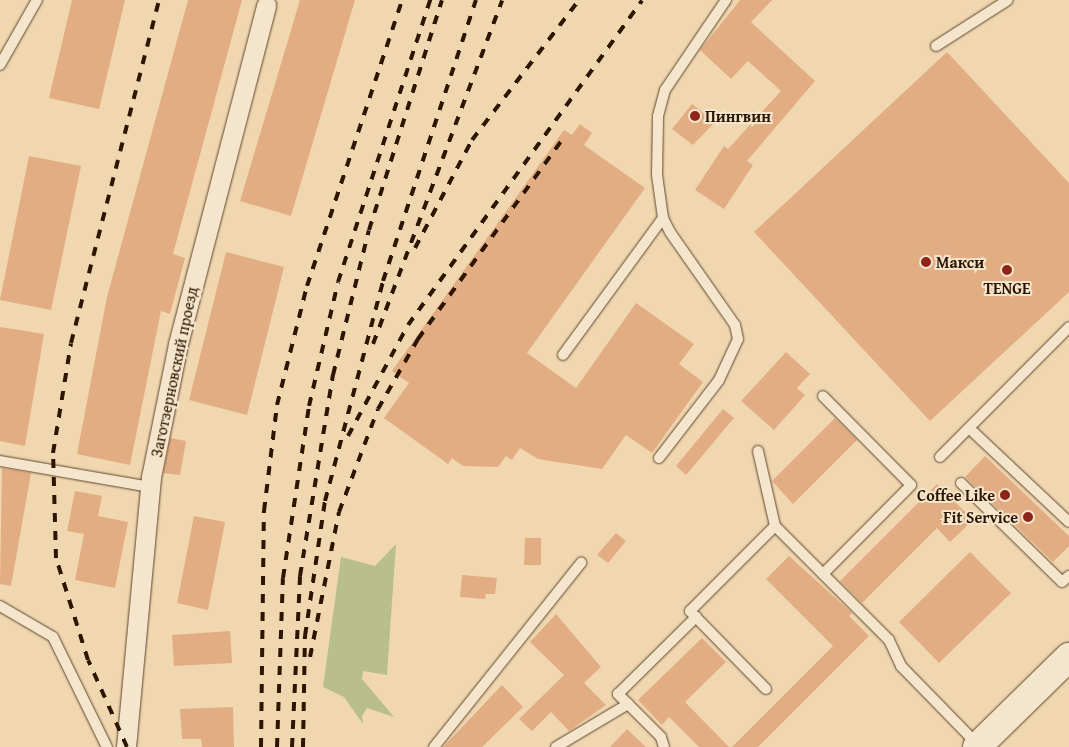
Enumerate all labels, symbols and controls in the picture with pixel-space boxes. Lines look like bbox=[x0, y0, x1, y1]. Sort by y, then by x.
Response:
place label: Пингвин bbox=[705, 106, 771, 126]
marker: Пингвин bbox=[689, 110, 701, 122]
place label: Макси bbox=[936, 252, 984, 272]
marker: Макси bbox=[920, 256, 932, 268]
marker: TENGE bbox=[1001, 264, 1013, 276]
place label: TENGE bbox=[984, 278, 1030, 298]
street label: Заготзерновский проезд bbox=[147, 285, 201, 459]
place label: Coffee Like bbox=[917, 485, 995, 505]
marker: Coffee Like bbox=[999, 489, 1011, 501]
place label: Fit Service bbox=[943, 507, 1018, 527]
marker: Fit Service bbox=[1022, 511, 1034, 523]

